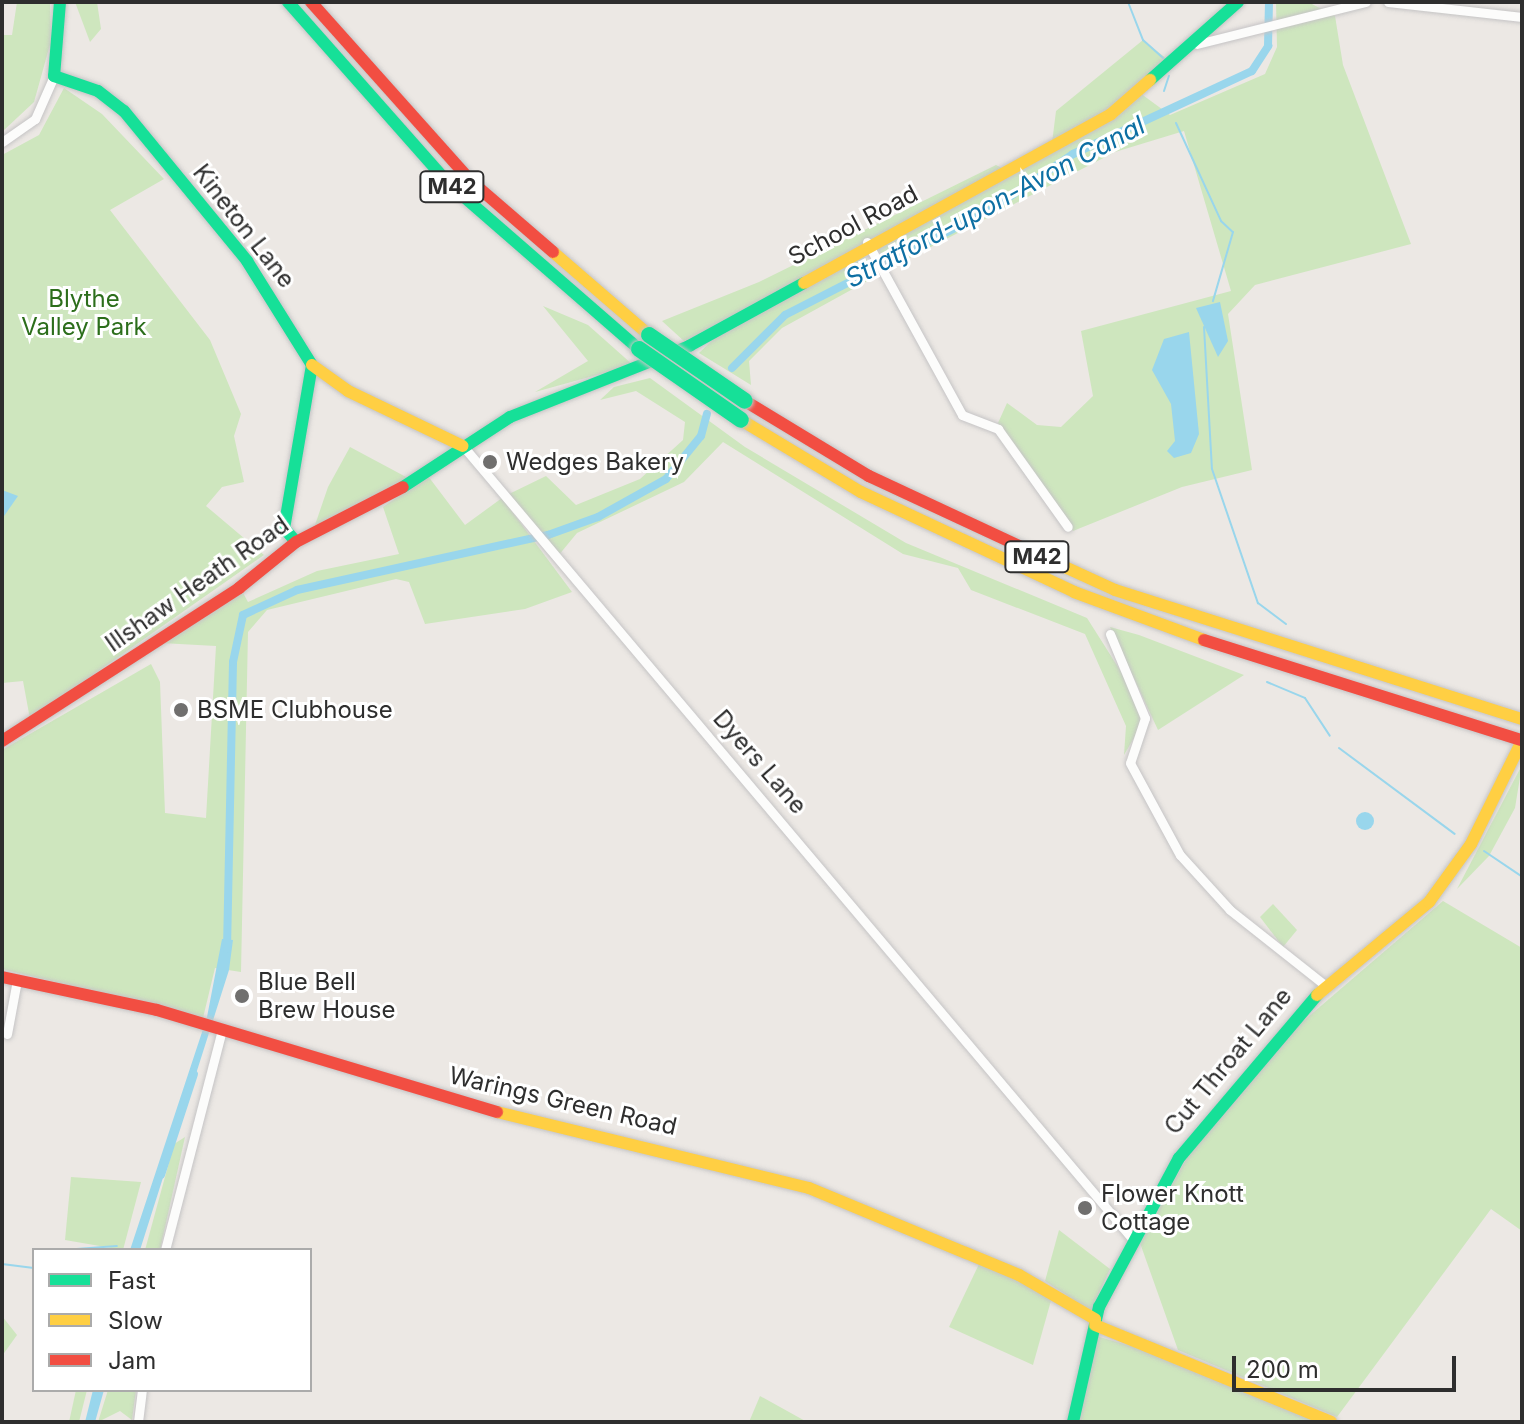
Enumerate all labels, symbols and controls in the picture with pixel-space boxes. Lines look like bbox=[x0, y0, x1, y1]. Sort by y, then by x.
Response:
water label: Stratford-upon-Avon Canal bbox=[840, 110, 1150, 294]
street label: Kineton Lane bbox=[187, 159, 301, 293]
road number: M42 bbox=[418, 169, 486, 205]
street label: School Road bbox=[783, 179, 923, 271]
park label: Blythe Valley Park bbox=[21, 285, 147, 341]
place label: Wedges Bakery bbox=[506, 448, 684, 476]
marker: Wedges Bakery bbox=[481, 453, 499, 471]
street label: Illshaw Heath Road bbox=[100, 510, 294, 658]
road number: M42 bbox=[1003, 539, 1071, 575]
place label: BSME Clubhouse bbox=[197, 696, 393, 724]
marker: BSME Clubhouse bbox=[172, 701, 190, 719]
street label: Dyers Lane bbox=[707, 704, 813, 820]
place label: Blue Bell Brew House bbox=[258, 968, 395, 1024]
street label: Cut Throat Lane bbox=[1158, 982, 1298, 1140]
marker: Blue Bell Brew House bbox=[233, 987, 251, 1005]
street label: Warings Green Road bbox=[446, 1061, 680, 1141]
place label: Flower Knott Cottage bbox=[1101, 1180, 1244, 1236]
marker: Flower Knott Cottage bbox=[1076, 1199, 1094, 1217]
legend bbox=[32, 1248, 312, 1392]
text: Fast bbox=[108, 1266, 156, 1295]
text: Slow bbox=[108, 1306, 163, 1335]
scale bar bbox=[1236, 1340, 1460, 1390]
text: Jam bbox=[108, 1346, 156, 1375]
text: 200 m bbox=[1246, 1355, 1319, 1384]

